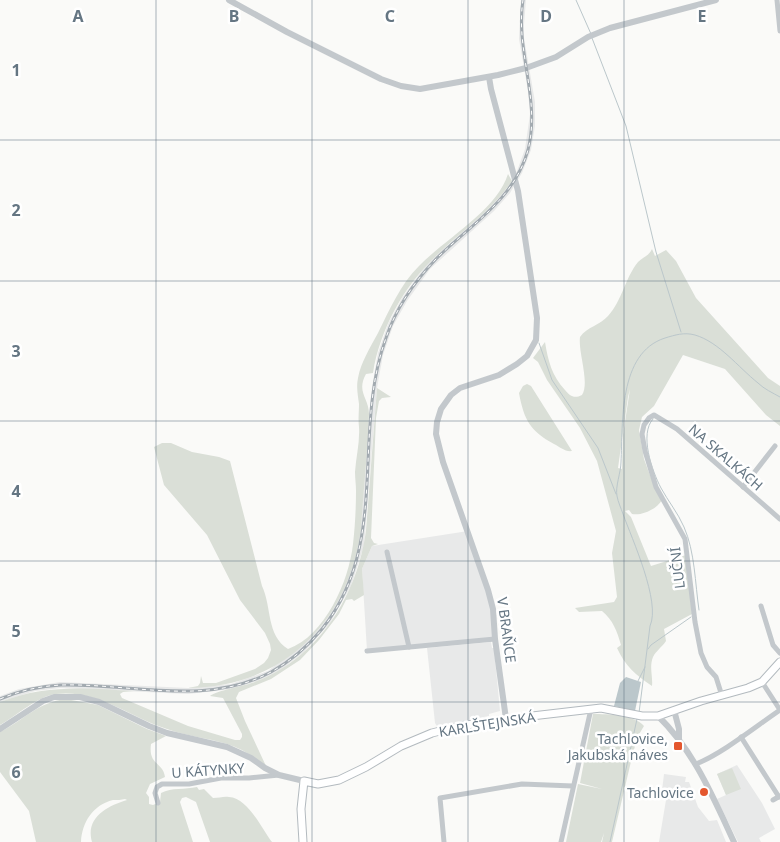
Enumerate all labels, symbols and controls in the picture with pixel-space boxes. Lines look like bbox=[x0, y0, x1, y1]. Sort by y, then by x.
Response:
text: A bbox=[72, 5, 84, 27]
text: B bbox=[229, 5, 239, 27]
text: C bbox=[385, 5, 395, 27]
text: D bbox=[540, 5, 552, 27]
text: E bbox=[698, 5, 707, 27]
text: 1 bbox=[11, 59, 21, 81]
text: 2 bbox=[11, 199, 21, 221]
text: 3 bbox=[11, 340, 21, 362]
street label: NA SKALKÁCH bbox=[685, 420, 767, 494]
text: 4 bbox=[11, 480, 21, 502]
street label: LUČNÍ bbox=[665, 546, 689, 590]
street label: V BRAŇCE bbox=[493, 596, 521, 664]
text: 5 bbox=[11, 620, 21, 642]
street label: KARLŠTEJNSKÁ bbox=[437, 707, 537, 741]
place label: Tachlovice, Jakubská náves bbox=[566, 729, 668, 764]
marker: Tachlovice, Jakubská náves bbox=[672, 740, 684, 752]
street label: U KÁTYNKY bbox=[171, 758, 245, 782]
text: 6 bbox=[11, 761, 21, 783]
place label: Tachlovice bbox=[627, 783, 694, 802]
marker: Tachlovice bbox=[698, 786, 710, 798]

